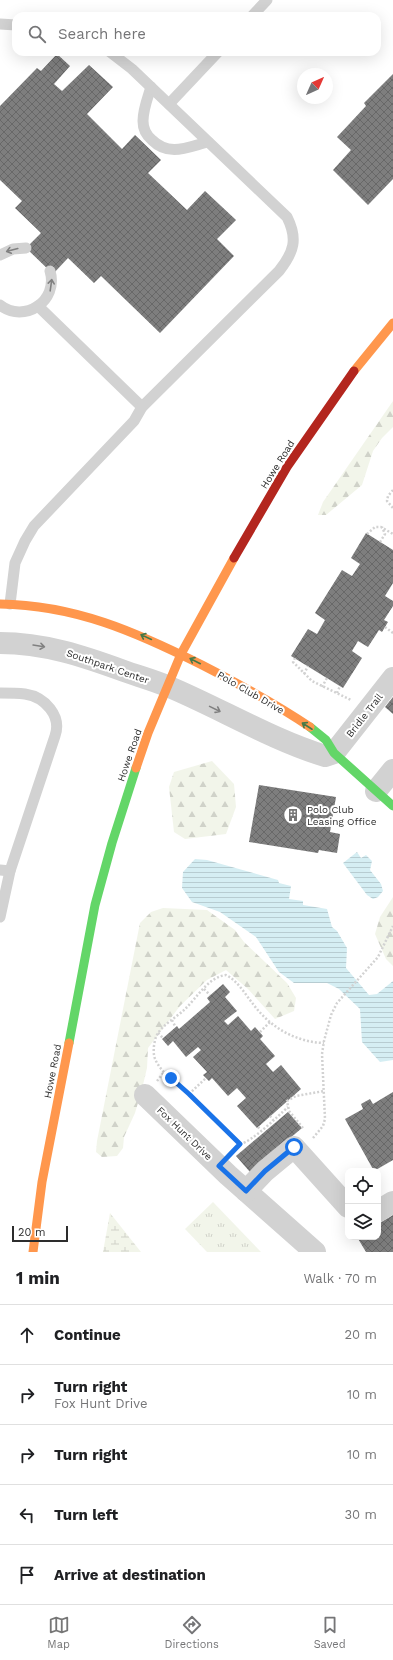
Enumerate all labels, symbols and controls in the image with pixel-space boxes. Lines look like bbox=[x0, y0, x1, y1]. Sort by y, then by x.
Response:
search box bbox=[12, 12, 381, 56]
icon: search bbox=[26, 23, 48, 45]
text: Search here bbox=[58, 25, 146, 43]
north arrow bbox=[297, 68, 333, 104]
one-way arrow bbox=[6, 247, 19, 254]
one-way arrow bbox=[47, 279, 55, 292]
street label: Howe Road bbox=[258, 438, 297, 490]
one-way arrow bbox=[140, 633, 152, 640]
one-way arrow bbox=[32, 642, 45, 650]
street label: Southpark Center bbox=[65, 647, 151, 686]
one-way arrow bbox=[189, 657, 201, 664]
street label: Polo Club Drive bbox=[215, 669, 286, 716]
street label: Bridle Trail bbox=[344, 691, 385, 739]
one-way arrow bbox=[208, 705, 220, 713]
one-way arrow bbox=[302, 722, 313, 730]
street label: Howe Road bbox=[115, 727, 144, 783]
building icon: Polo Club Leasing Office bbox=[282, 804, 304, 826]
place label: Polo Club Leasing Office bbox=[307, 804, 377, 827]
street label: Howe Road bbox=[42, 1043, 63, 1099]
route end bbox=[162, 1069, 180, 1087]
street label: Fox Hunt Drive bbox=[155, 1104, 214, 1162]
route start bbox=[285, 1138, 303, 1156]
map controls bbox=[345, 1168, 381, 1240]
button: locate bbox=[345, 1168, 381, 1204]
button: layers bbox=[345, 1204, 381, 1240]
scale bar bbox=[12, 1224, 68, 1243]
text: 20 m bbox=[18, 1226, 46, 1239]
text: 1 min bbox=[16, 1268, 60, 1288]
text: Walk · 70 m bbox=[303, 1271, 377, 1286]
icon: ahead bbox=[16, 1324, 38, 1346]
text: Continue bbox=[54, 1326, 121, 1344]
text: 20 m bbox=[345, 1327, 377, 1342]
text: Turn right bbox=[54, 1378, 127, 1396]
icon: right bbox=[16, 1384, 38, 1406]
text: 10 m bbox=[347, 1387, 377, 1402]
text: Fox Hunt Drive bbox=[54, 1396, 147, 1411]
icon: right bbox=[16, 1444, 38, 1466]
text: Turn right bbox=[54, 1446, 127, 1464]
text: 10 m bbox=[347, 1447, 377, 1462]
icon: left bbox=[16, 1504, 38, 1526]
text: Turn left bbox=[54, 1506, 118, 1524]
text: 30 m bbox=[345, 1507, 377, 1522]
icon: arrive bbox=[16, 1564, 38, 1586]
text: Arrive at destination bbox=[54, 1566, 206, 1584]
tab: Map bbox=[47, 1614, 70, 1651]
tab: Directions bbox=[165, 1614, 219, 1651]
tab: Saved bbox=[314, 1614, 346, 1651]

